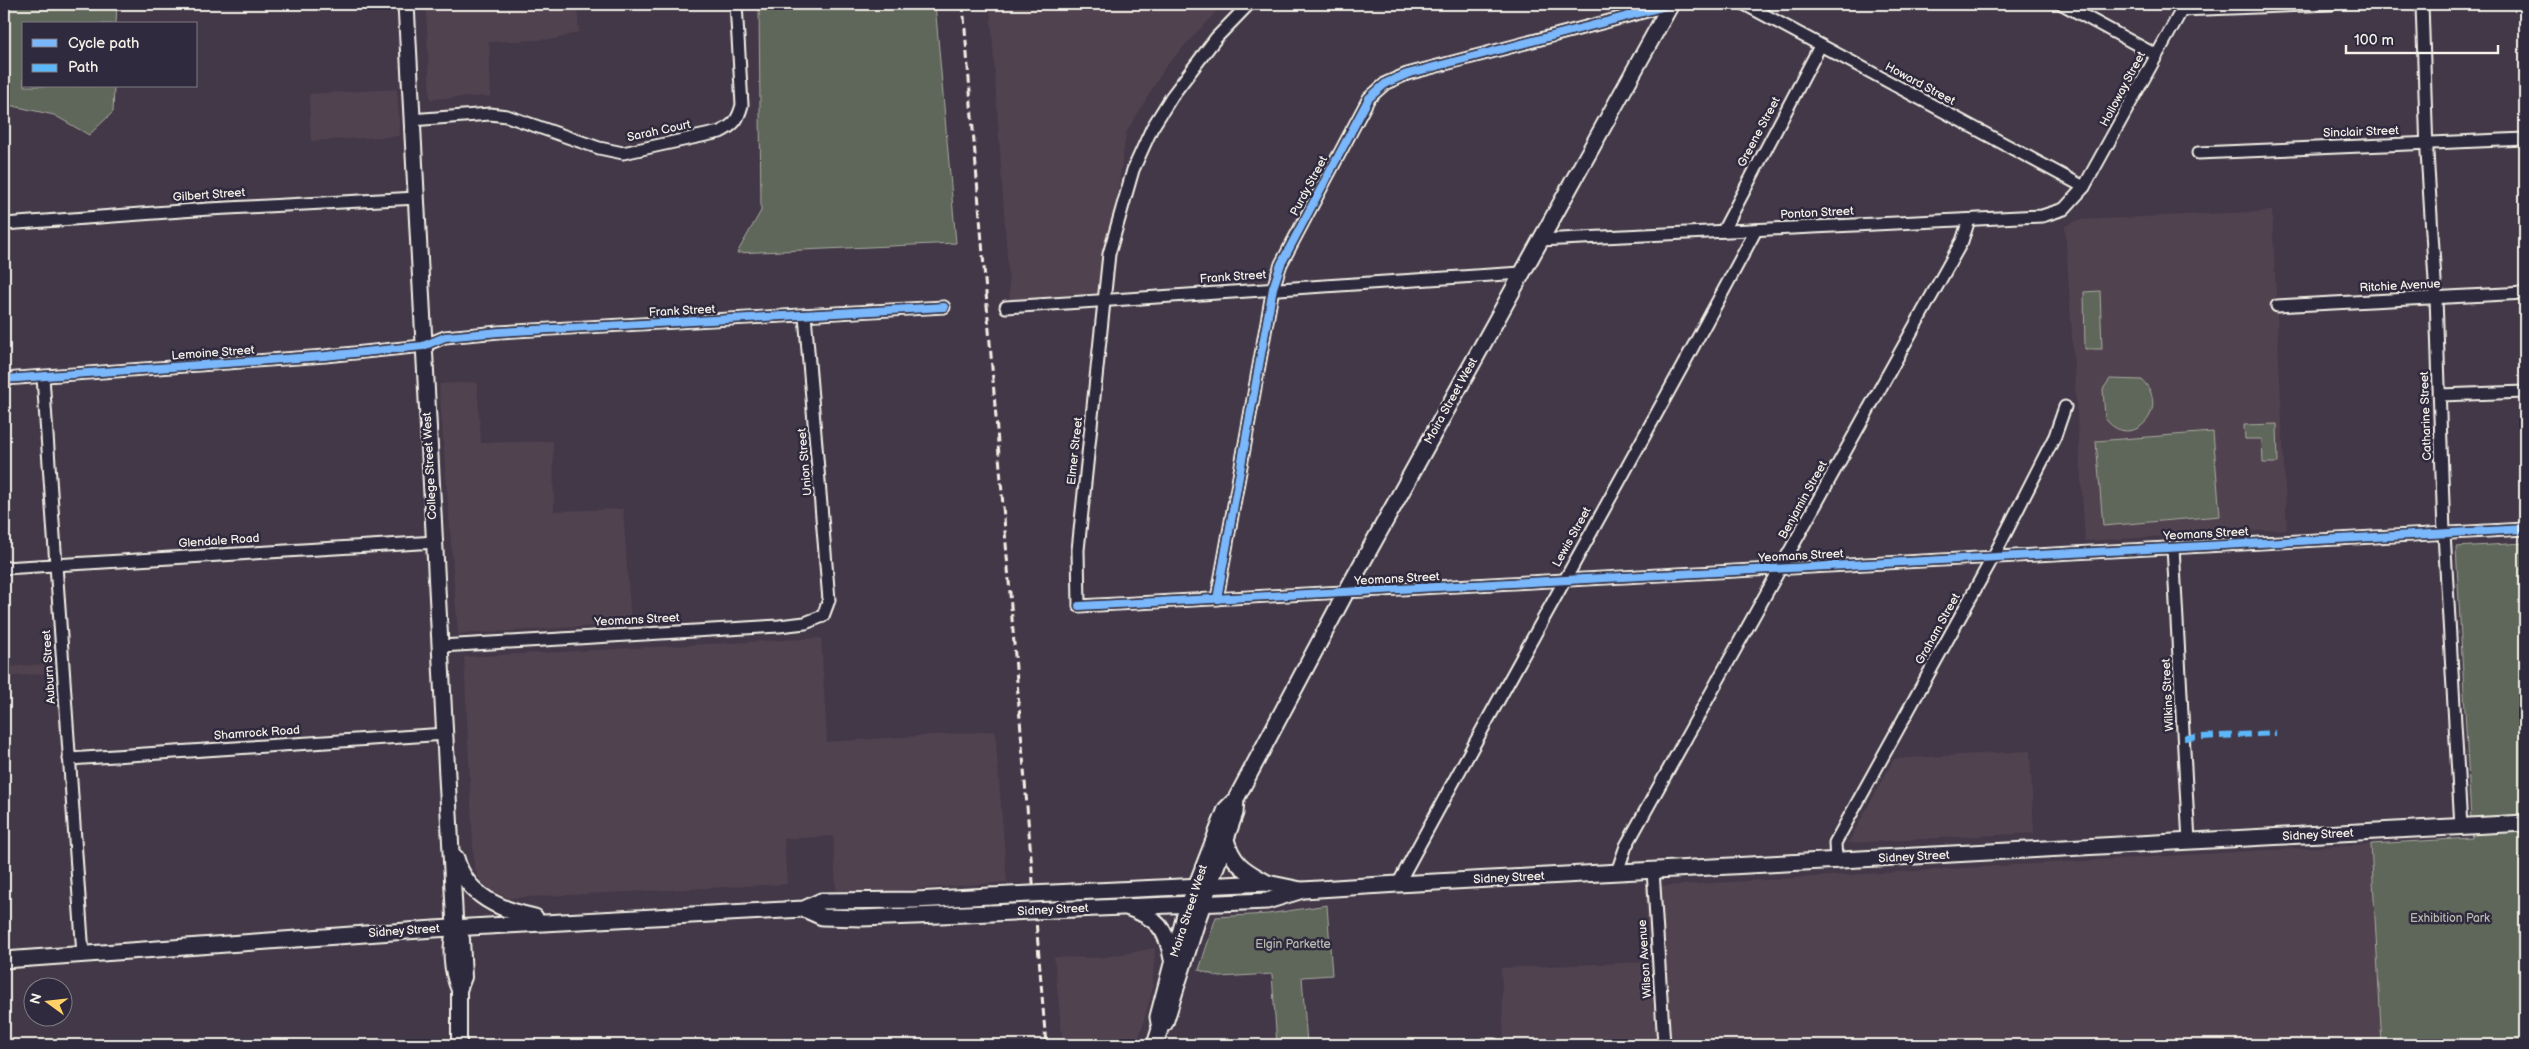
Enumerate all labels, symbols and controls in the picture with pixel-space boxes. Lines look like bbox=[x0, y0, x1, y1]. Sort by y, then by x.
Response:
legend bbox=[22, 22, 198, 88]
scale bar bbox=[2346, 22, 2499, 54]
text: 100 m bbox=[2354, 31, 2394, 50]
text: Cycle path bbox=[68, 34, 139, 53]
street label: Holloway Street bbox=[2097, 49, 2149, 129]
text: Path bbox=[68, 58, 98, 77]
street label: Howard Street bbox=[1882, 59, 1958, 109]
street label: Greene Street bbox=[1734, 94, 1784, 170]
street label: Sarah Court bbox=[626, 117, 693, 145]
street label: Sinclair Street bbox=[2323, 123, 2399, 141]
street label: Purdy Street bbox=[1287, 153, 1331, 219]
street label: Gilbert Street bbox=[172, 185, 246, 205]
street label: Ponton Street bbox=[1780, 204, 1854, 222]
street label: Frank Street bbox=[1199, 267, 1267, 287]
street label: Ritchie Avenue bbox=[2359, 276, 2441, 296]
street label: Frank Street bbox=[648, 302, 716, 320]
street label: Lemoine Street bbox=[171, 343, 255, 363]
street label: Moira Street West bbox=[1421, 355, 1481, 447]
street label: Catharine Street bbox=[2417, 371, 2435, 461]
street label: College Street West bbox=[420, 412, 440, 520]
street label: Elmer Street bbox=[1064, 416, 1086, 486]
street label: Union Street bbox=[795, 427, 815, 496]
street label: Benjamin Street bbox=[1775, 458, 1831, 542]
street label: Lewis Street bbox=[1549, 504, 1595, 570]
street label: Yeomans Street bbox=[2162, 524, 2249, 544]
street label: Glendale Road bbox=[178, 531, 260, 551]
street label: Yeomans Street bbox=[1757, 546, 1844, 566]
street label: Yeomans Street bbox=[1353, 569, 1440, 589]
street label: Graham Street bbox=[1912, 590, 1964, 667]
street label: Yeomans Street bbox=[593, 610, 680, 630]
street label: Auburn Street bbox=[39, 629, 59, 705]
street label: Wilkins Street bbox=[2159, 658, 2177, 732]
street label: Shamrock Road bbox=[214, 723, 301, 743]
street label: Sidney Street bbox=[2282, 826, 2354, 844]
street label: Sidney Street bbox=[1878, 848, 1950, 866]
street label: Moira Street West bbox=[1167, 862, 1211, 959]
street label: Sidney Street bbox=[1473, 869, 1545, 887]
street label: Sidney Street bbox=[1017, 901, 1089, 919]
park label: Exhibition Park bbox=[2410, 911, 2490, 926]
street label: Wilson Avenue bbox=[1635, 919, 1655, 999]
street label: Sidney Street bbox=[368, 921, 440, 941]
park label: Elgin Parkette bbox=[1255, 937, 1331, 952]
north arrow bbox=[22, 976, 72, 1026]
text: N bbox=[26, 991, 45, 1006]

